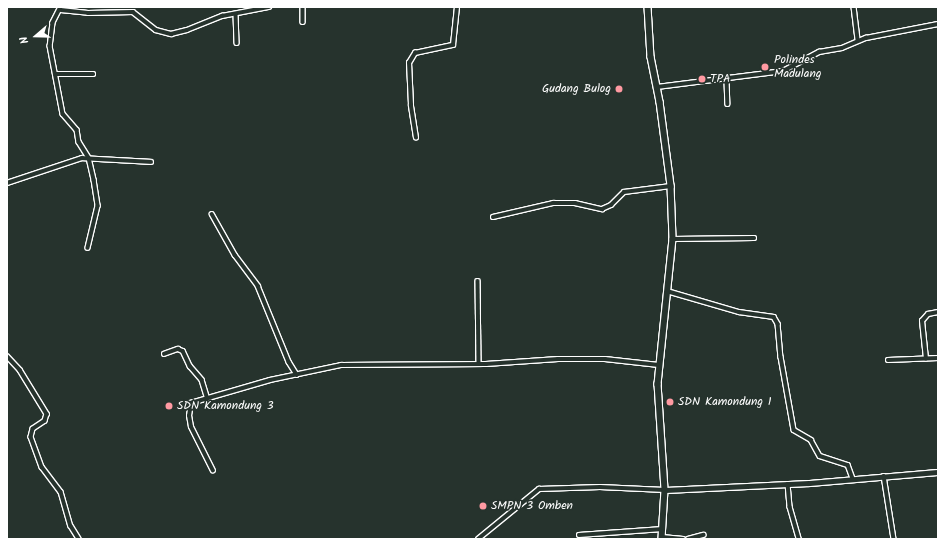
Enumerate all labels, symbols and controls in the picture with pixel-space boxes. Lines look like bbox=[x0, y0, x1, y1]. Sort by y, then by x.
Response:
north arrow bbox=[16, 16, 56, 56]
text: N bbox=[15, 34, 34, 46]
place label: Polindes Madulang bbox=[774, 53, 822, 81]
marker: Polindes Madulang bbox=[759, 61, 771, 73]
place label: TPA bbox=[710, 72, 730, 86]
marker: TPA bbox=[697, 74, 707, 84]
place label: Gudang Bulog bbox=[542, 82, 611, 96]
marker: Gudang Bulog bbox=[614, 84, 624, 94]
place label: SDN Kamondung 1 bbox=[678, 395, 772, 409]
marker: SDN Kamondung 1 bbox=[665, 397, 675, 407]
place label: SDN Kamondung 3 bbox=[177, 399, 274, 413]
marker: SDN Kamondung 3 bbox=[164, 401, 174, 411]
place label: SMPN 3 Omben bbox=[491, 499, 573, 513]
marker: SMPN 3 Omben bbox=[478, 501, 488, 511]

